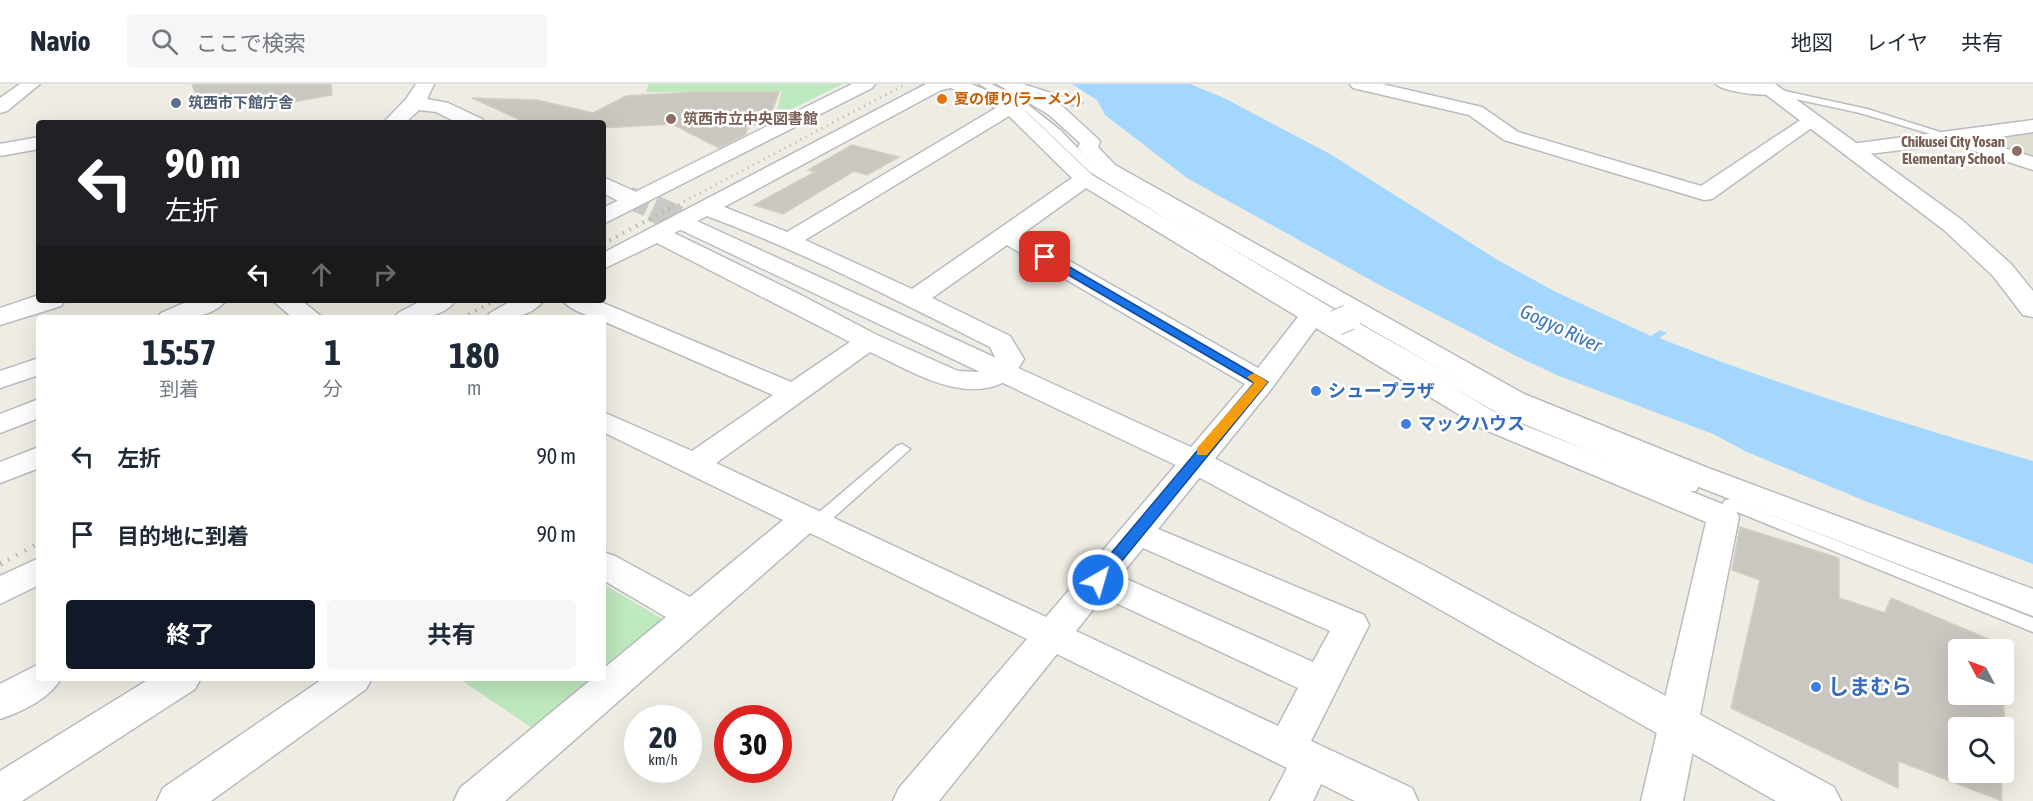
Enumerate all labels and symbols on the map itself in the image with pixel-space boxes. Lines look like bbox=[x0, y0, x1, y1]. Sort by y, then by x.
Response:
place label: 夏の便り(ラーメン) bbox=[954, 90, 1081, 107]
marker: 夏の便り(ラーメン) bbox=[935, 92, 949, 106]
place label: 筑西市下館庁舎 bbox=[188, 94, 294, 111]
marker: 筑西市下館庁舎 bbox=[169, 96, 183, 110]
place label: 筑西市立中央図書館 bbox=[683, 110, 818, 127]
marker: 筑西市立中央図書館 bbox=[664, 112, 678, 126]
place label: Chikusei City Yosan Elementary School bbox=[1901, 133, 2006, 167]
marker: Chikusei City Yosan Elementary School bbox=[2010, 144, 2024, 158]
pin bbox=[1019, 231, 1070, 282]
water label: Gogyo River bbox=[1517, 299, 1607, 357]
place label: シュープラザ bbox=[1328, 380, 1435, 401]
marker: シュープラザ bbox=[1309, 384, 1323, 398]
place label: マックハウス bbox=[1418, 413, 1525, 434]
marker: マックハウス bbox=[1399, 417, 1413, 431]
position arrow bbox=[1066, 548, 1130, 612]
north arrow bbox=[1948, 639, 2014, 705]
place label: しまむら bbox=[1828, 674, 1912, 698]
marker: しまむら bbox=[1809, 680, 1823, 694]
speed limit sign: 30 bbox=[714, 705, 792, 783]

